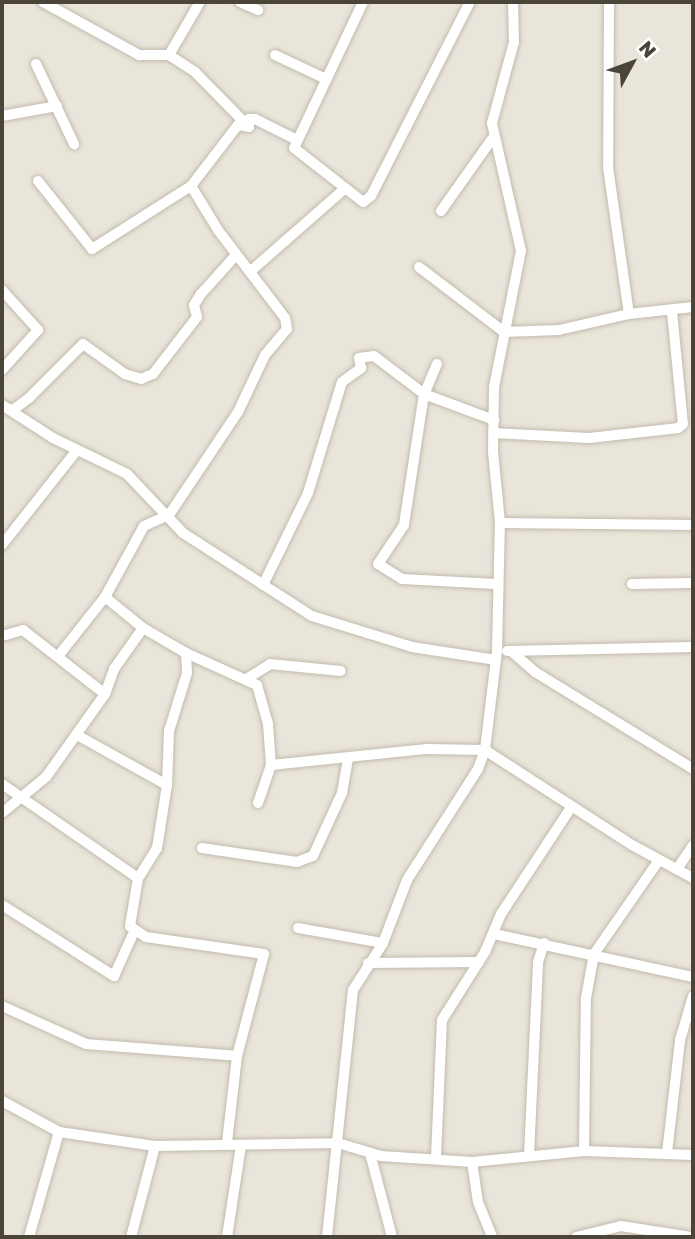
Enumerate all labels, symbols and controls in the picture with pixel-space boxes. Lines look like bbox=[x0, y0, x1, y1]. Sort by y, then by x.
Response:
north arrow bbox=[597, 28, 667, 98]
text: N bbox=[635, 36, 662, 62]

